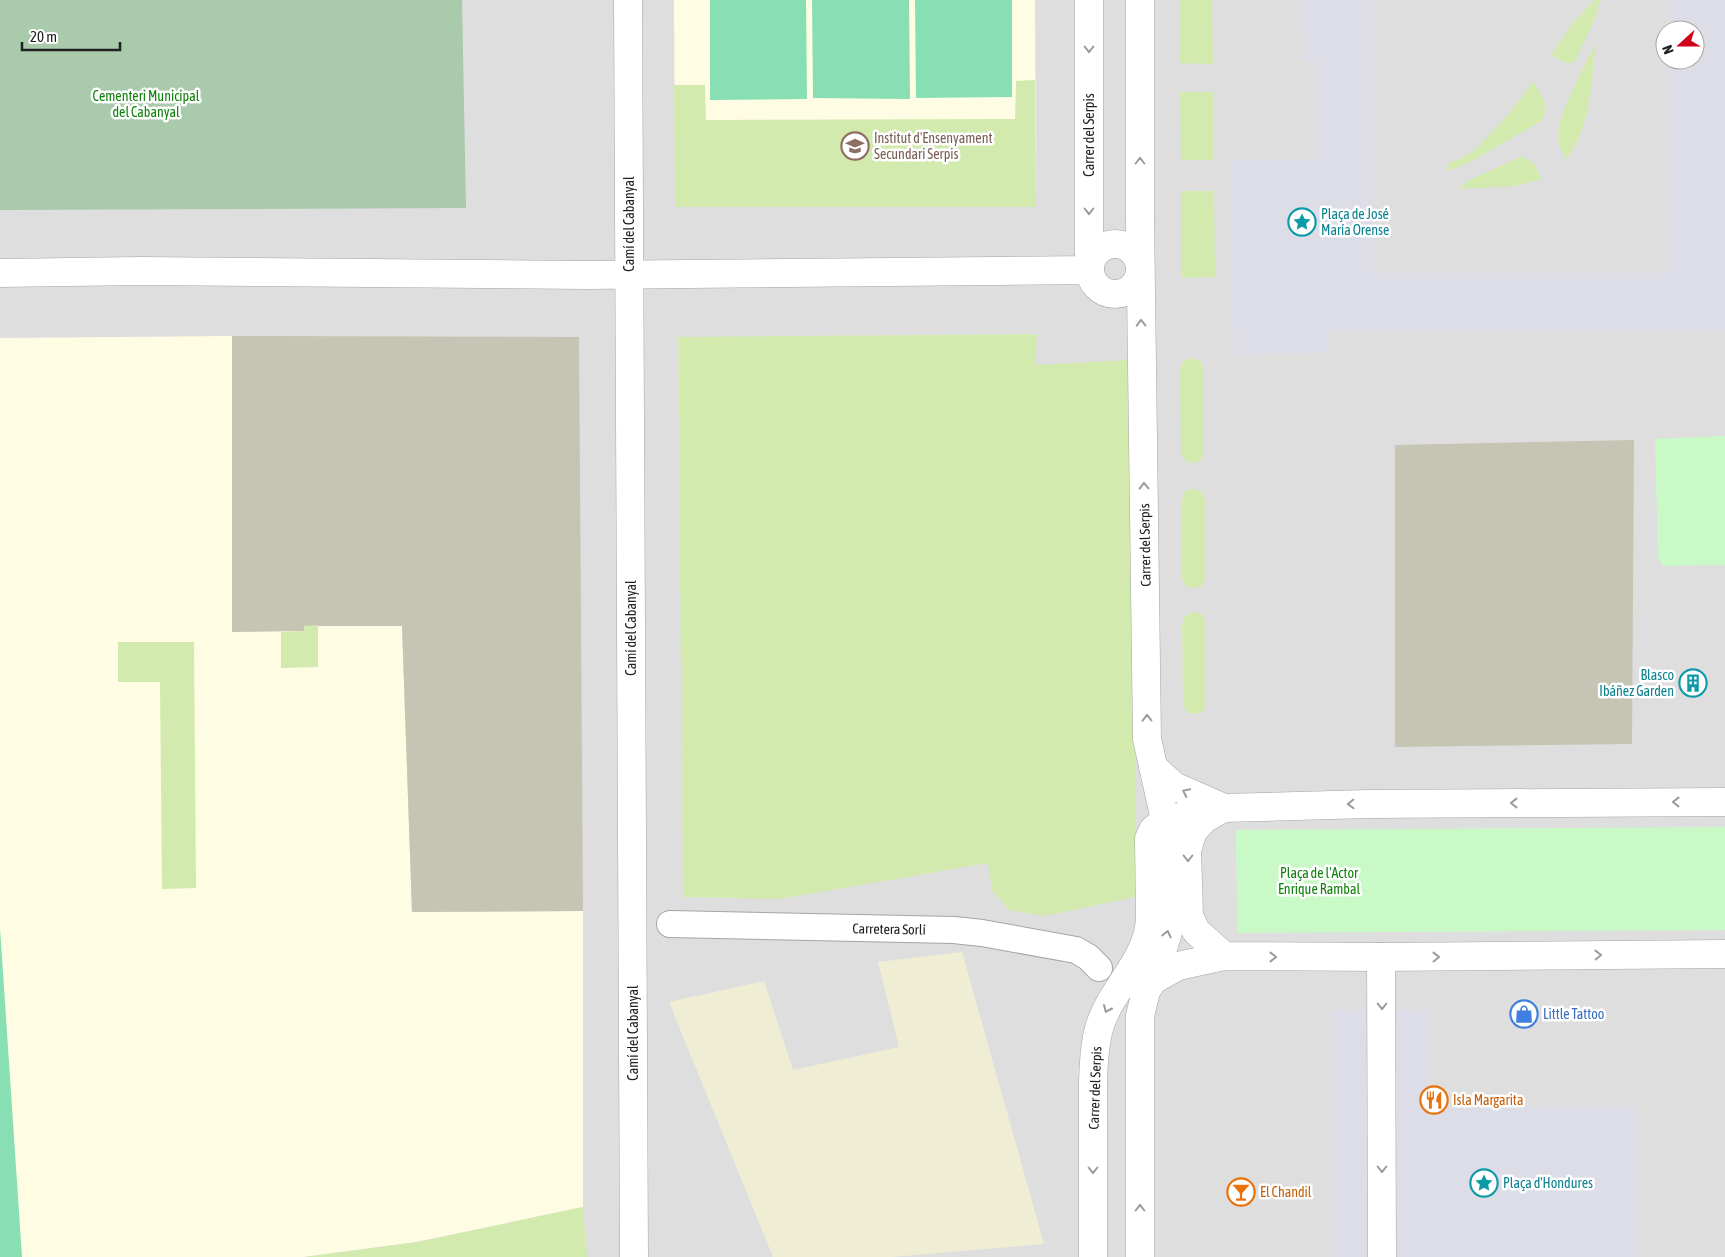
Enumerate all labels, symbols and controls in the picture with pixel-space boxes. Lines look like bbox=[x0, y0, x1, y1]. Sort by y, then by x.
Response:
scale bar bbox=[22, 20, 120, 52]
north arrow bbox=[1655, 20, 1705, 70]
text: 20 m bbox=[30, 28, 57, 45]
text: N bbox=[1659, 43, 1677, 56]
one-way arrow bbox=[1084, 45, 1094, 53]
park label: Cementeri Municipal del Cabanyal bbox=[93, 88, 200, 120]
street label: Carrer del Serpis bbox=[1081, 93, 1097, 177]
place label: Institut d'Ensenyament Secundari Serpis bbox=[874, 130, 992, 162]
school or university icon: Institut d'Ensenyament Secundari Serpis bbox=[840, 131, 870, 161]
one-way arrow bbox=[1135, 157, 1145, 164]
street label: Camí del Cabanyal bbox=[621, 176, 637, 272]
place label: Plaça de José María Orense bbox=[1321, 206, 1389, 238]
place icon: Plaça de José María Orense bbox=[1287, 207, 1317, 237]
one-way arrow bbox=[1084, 208, 1094, 215]
one-way arrow bbox=[1136, 319, 1147, 327]
one-way arrow bbox=[1139, 482, 1149, 490]
street label: Carrer del Serpis bbox=[1136, 503, 1154, 587]
street label: Camí del Cabanyal bbox=[623, 580, 639, 676]
place label: Blasco Ibáñez Garden bbox=[1599, 667, 1674, 699]
building icon: Blasco Ibáñez Garden bbox=[1678, 668, 1708, 698]
one-way arrow bbox=[1142, 714, 1152, 722]
one-way arrow bbox=[1182, 788, 1191, 798]
one-way arrow bbox=[1672, 797, 1680, 807]
one-way arrow bbox=[1510, 798, 1518, 808]
one-way arrow bbox=[1347, 799, 1355, 810]
one-way arrow bbox=[1183, 854, 1193, 862]
park label: Plaça de l'Actor Enrique Rambal bbox=[1278, 865, 1360, 897]
street label: Carretera Sorlí bbox=[852, 920, 926, 938]
one-way arrow bbox=[1161, 929, 1172, 938]
one-way arrow bbox=[1594, 950, 1602, 960]
one-way arrow bbox=[1270, 952, 1277, 962]
one-way arrow bbox=[1432, 952, 1440, 962]
street label: Camí del Cabanyal bbox=[625, 985, 641, 1081]
shop icon: Little Tattoo bbox=[1509, 999, 1539, 1029]
one-way arrow bbox=[1377, 1002, 1387, 1010]
one-way arrow bbox=[1102, 1004, 1113, 1013]
place label: Little Tattoo bbox=[1543, 1006, 1604, 1022]
street label: Carrer del Serpis bbox=[1086, 1046, 1104, 1130]
restaurant icon: Isla Margarita bbox=[1419, 1085, 1449, 1115]
place label: Isla Margarita bbox=[1453, 1092, 1523, 1108]
one-way arrow bbox=[1377, 1165, 1387, 1173]
one-way arrow bbox=[1088, 1166, 1098, 1174]
place icon: Plaça d'Hondures bbox=[1469, 1168, 1499, 1198]
place label: Plaça d'Hondures bbox=[1503, 1175, 1593, 1191]
bar icon: El Chandil bbox=[1226, 1177, 1256, 1207]
place label: El Chandil bbox=[1260, 1184, 1312, 1200]
one-way arrow bbox=[1135, 1204, 1145, 1212]

